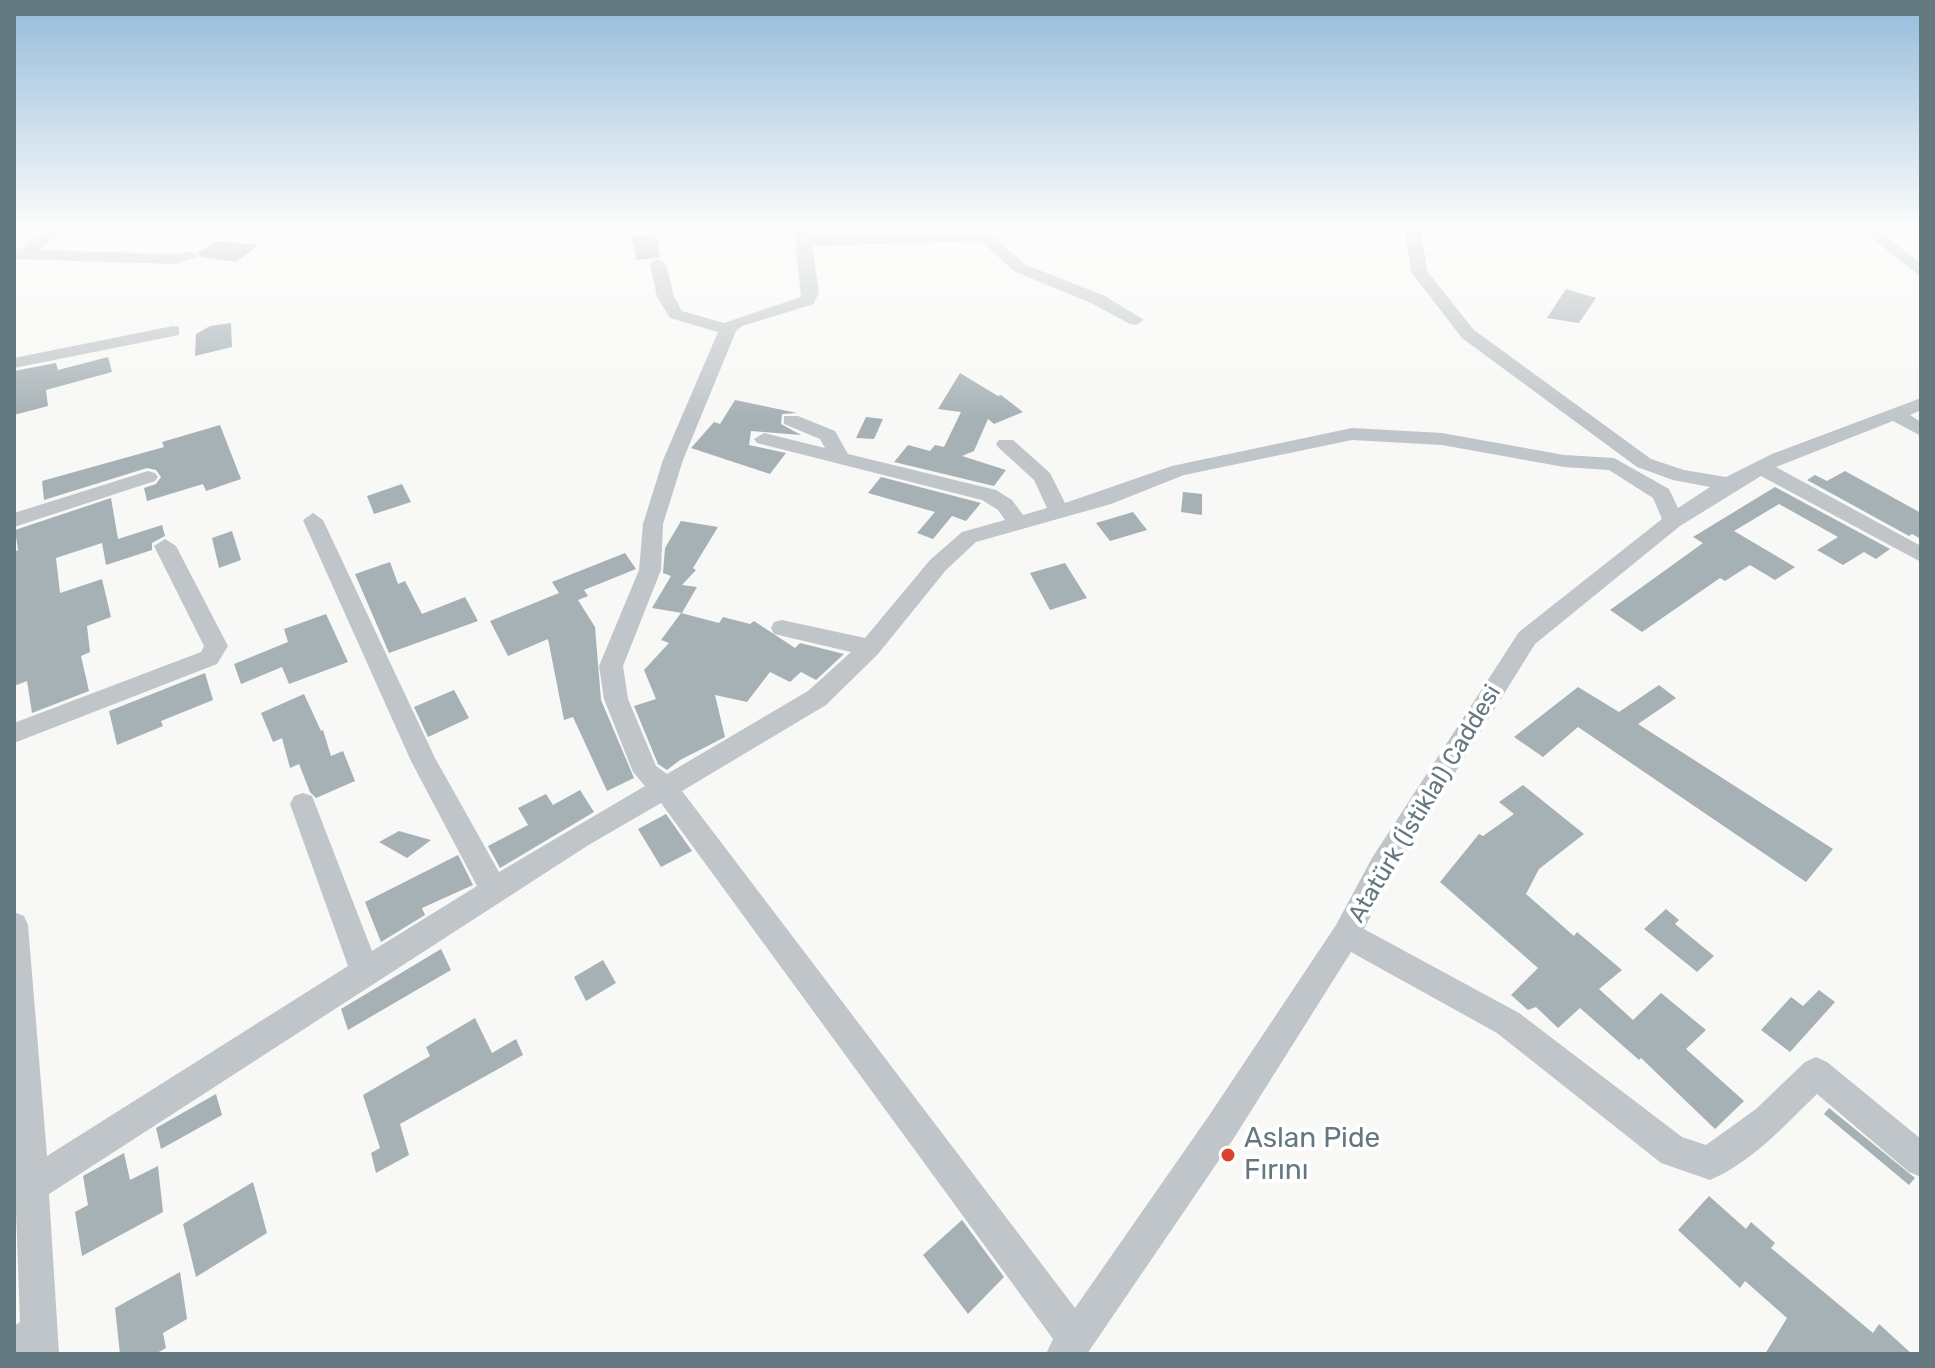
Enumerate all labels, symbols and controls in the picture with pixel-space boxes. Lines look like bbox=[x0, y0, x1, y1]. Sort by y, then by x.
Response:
street label: Atatürk (İstiklal) Caddesi bbox=[1343, 680, 1507, 928]
place label: Aslan Pide Fırını bbox=[1244, 1122, 1380, 1188]
marker: Aslan Pide Fırını bbox=[1219, 1146, 1237, 1164]

